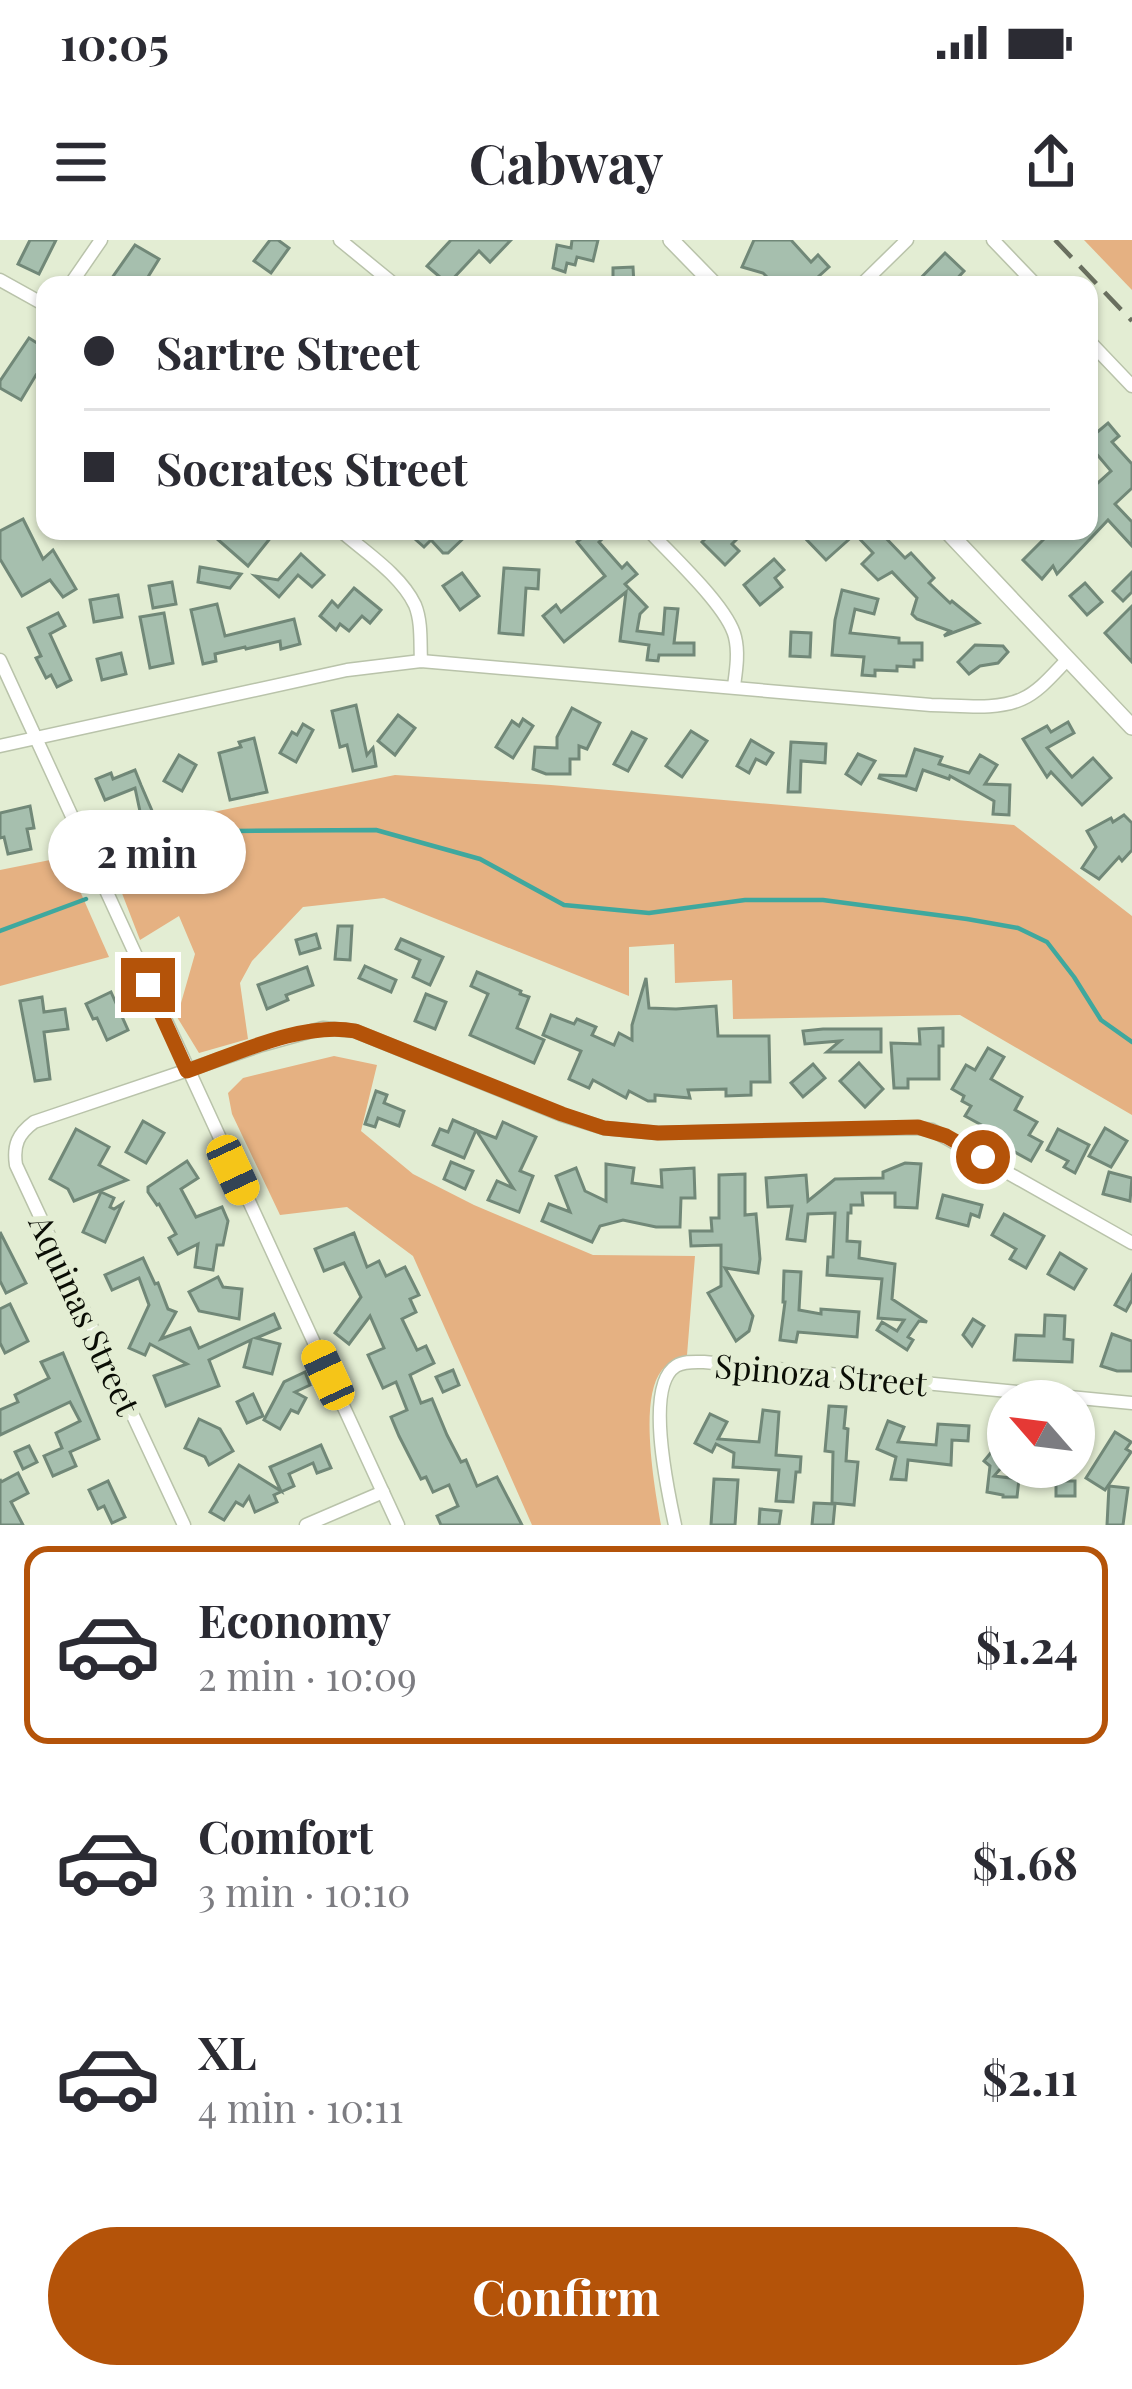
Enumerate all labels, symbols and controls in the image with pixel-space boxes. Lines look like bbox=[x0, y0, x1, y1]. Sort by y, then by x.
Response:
text: 10:05 bbox=[60, 12, 169, 72]
text: Cabway bbox=[469, 126, 663, 198]
icon: menu bbox=[48, 129, 114, 195]
icon: share bbox=[1018, 129, 1084, 195]
text: Sartre Street bbox=[156, 321, 420, 381]
text: Socrates Street bbox=[156, 437, 468, 497]
callout: 2 min bbox=[49, 811, 247, 895]
text: 2 min bbox=[97, 826, 197, 878]
route end bbox=[121, 958, 175, 1012]
car bbox=[201, 1130, 265, 1210]
route start bbox=[956, 1130, 1010, 1184]
street label: Aquinas Street bbox=[20, 1206, 152, 1422]
car bbox=[296, 1335, 360, 1415]
street label: Spinoza Street bbox=[713, 1342, 930, 1404]
north arrow bbox=[987, 1380, 1095, 1488]
map controls bbox=[987, 1380, 1095, 1488]
text: Economy bbox=[198, 1589, 391, 1649]
icon: car bbox=[54, 1591, 162, 1699]
text: $1.24 bbox=[975, 1615, 1078, 1675]
text: 2 min · 10:09 bbox=[198, 1649, 417, 1701]
text: Comfort bbox=[198, 1805, 373, 1865]
icon: car bbox=[54, 1807, 162, 1915]
text: $1.68 bbox=[972, 1831, 1078, 1891]
text: 3 min · 10:10 bbox=[198, 1865, 410, 1917]
text: XL bbox=[198, 2021, 257, 2081]
icon: car bbox=[54, 2023, 162, 2131]
text: $2.11 bbox=[982, 2047, 1078, 2107]
text: 4 min · 10:11 bbox=[198, 2081, 403, 2133]
button: Confirm bbox=[48, 2227, 1084, 2365]

